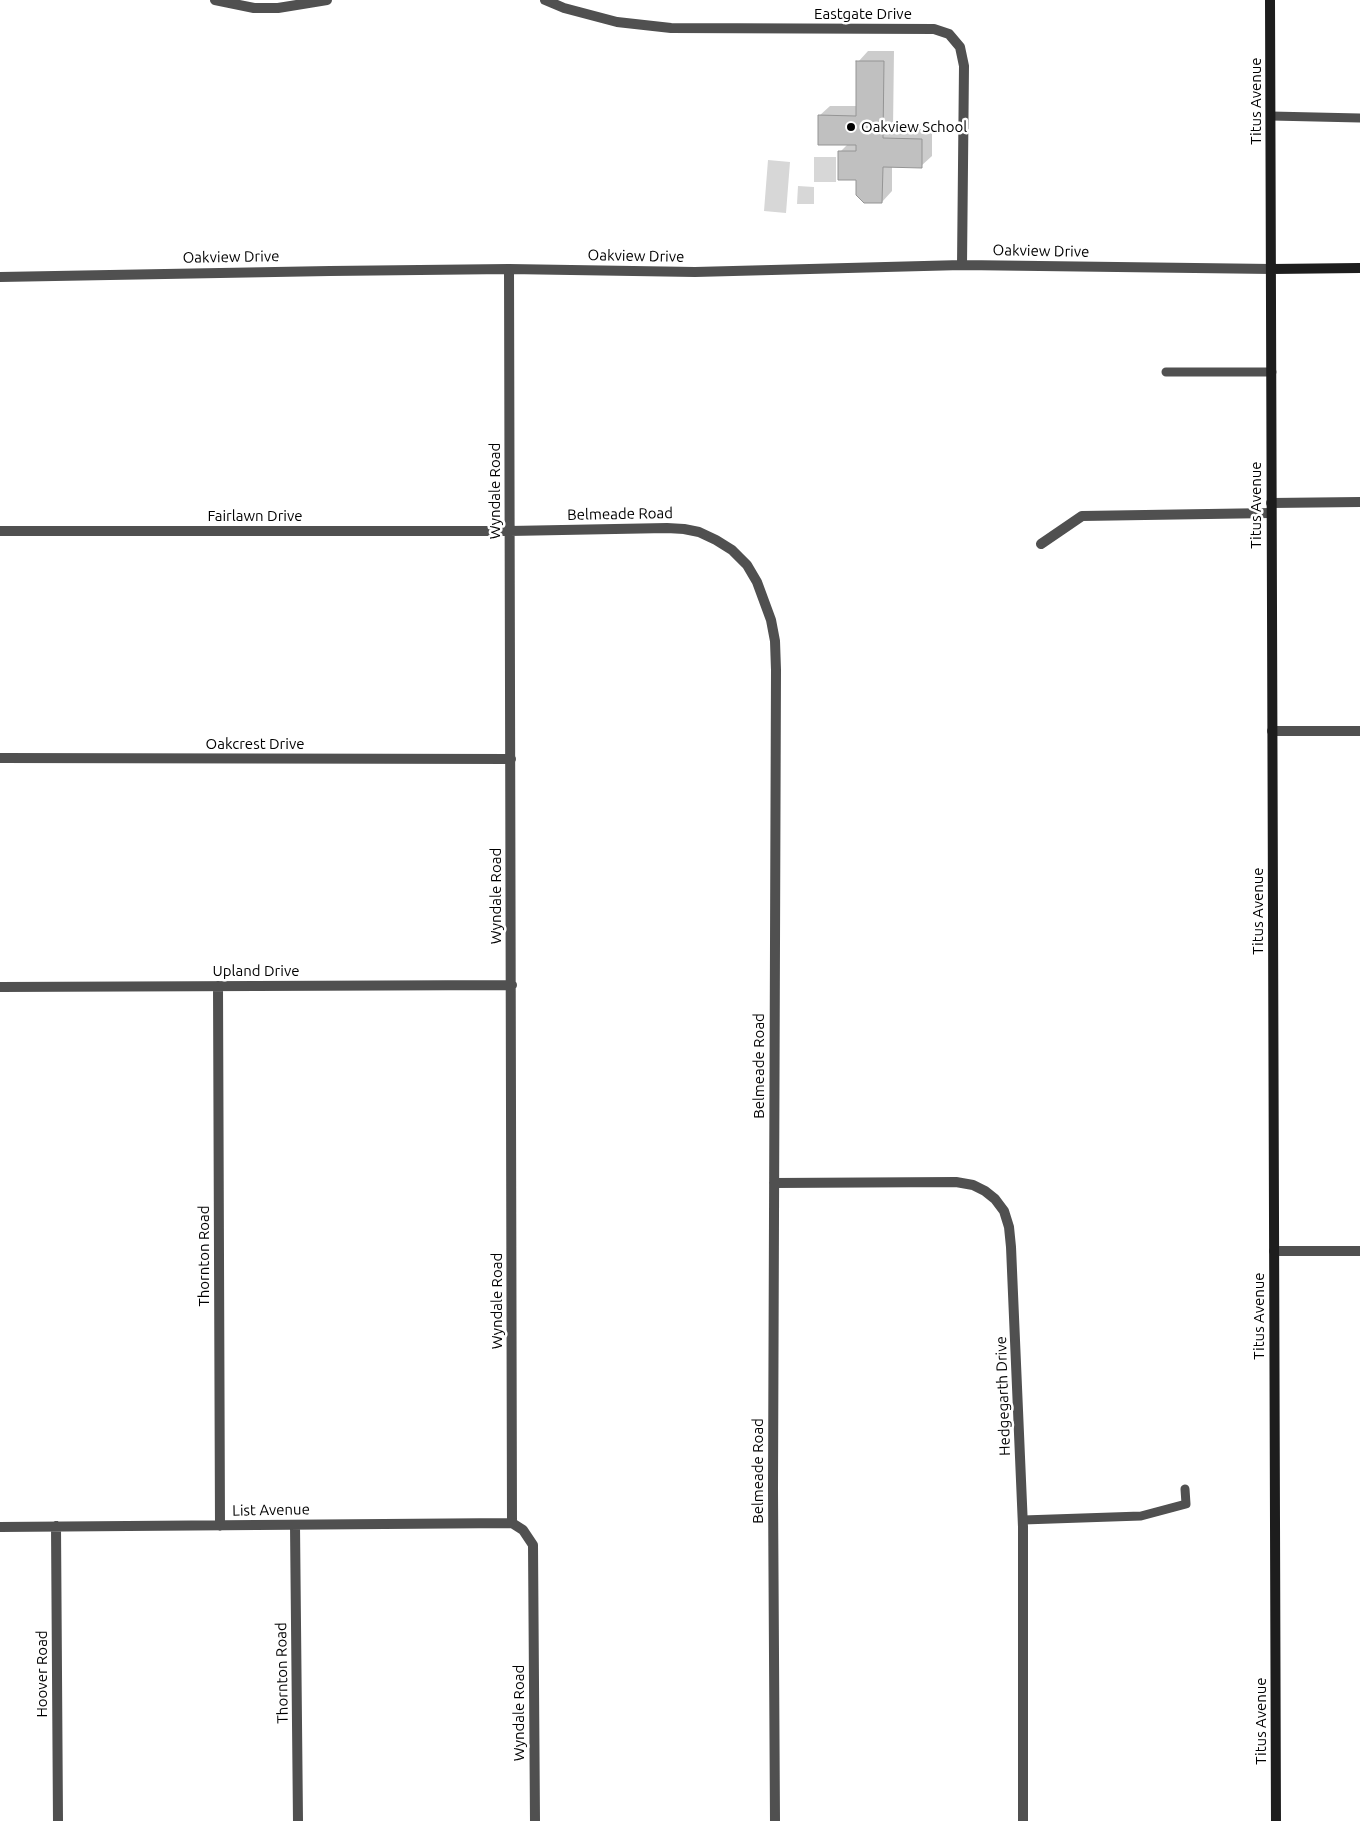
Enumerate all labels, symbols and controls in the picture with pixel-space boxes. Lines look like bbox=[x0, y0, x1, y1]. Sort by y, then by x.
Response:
street label: Eastgate Drive bbox=[814, 5, 912, 23]
street label: Titus Avenue bbox=[1247, 57, 1265, 145]
place label: Oakview School bbox=[861, 118, 967, 136]
marker: Oakview School bbox=[845, 121, 857, 133]
street label: Oakview Drive bbox=[992, 241, 1090, 261]
street label: Oakview Drive bbox=[587, 246, 685, 266]
street label: Oakview Drive bbox=[182, 247, 280, 267]
street label: Wyndale Road bbox=[486, 443, 504, 539]
street label: Titus Avenue bbox=[1247, 461, 1265, 549]
street label: Belmeade Road bbox=[567, 504, 673, 524]
street label: Fairlawn Drive bbox=[207, 507, 303, 525]
street label: Oakcrest Drive bbox=[206, 735, 304, 753]
street label: Wyndale Road bbox=[487, 848, 505, 944]
street label: Titus Avenue bbox=[1249, 867, 1267, 955]
street label: Upland Drive bbox=[213, 962, 299, 980]
street label: Belmeade Road bbox=[750, 1013, 768, 1119]
street label: Thornton Road bbox=[195, 1205, 213, 1307]
street label: Wyndale Road bbox=[488, 1253, 506, 1349]
street label: Titus Avenue bbox=[1250, 1272, 1268, 1360]
street label: Hedgegarth Drive bbox=[992, 1336, 1014, 1456]
street label: Belmeade Road bbox=[749, 1418, 767, 1524]
street label: List Avenue bbox=[232, 1500, 310, 1520]
street label: Thornton Road bbox=[272, 1622, 292, 1724]
street label: Hoover Road bbox=[33, 1630, 51, 1718]
street label: Wyndale Road bbox=[510, 1665, 528, 1761]
street label: Titus Avenue bbox=[1252, 1677, 1270, 1765]

